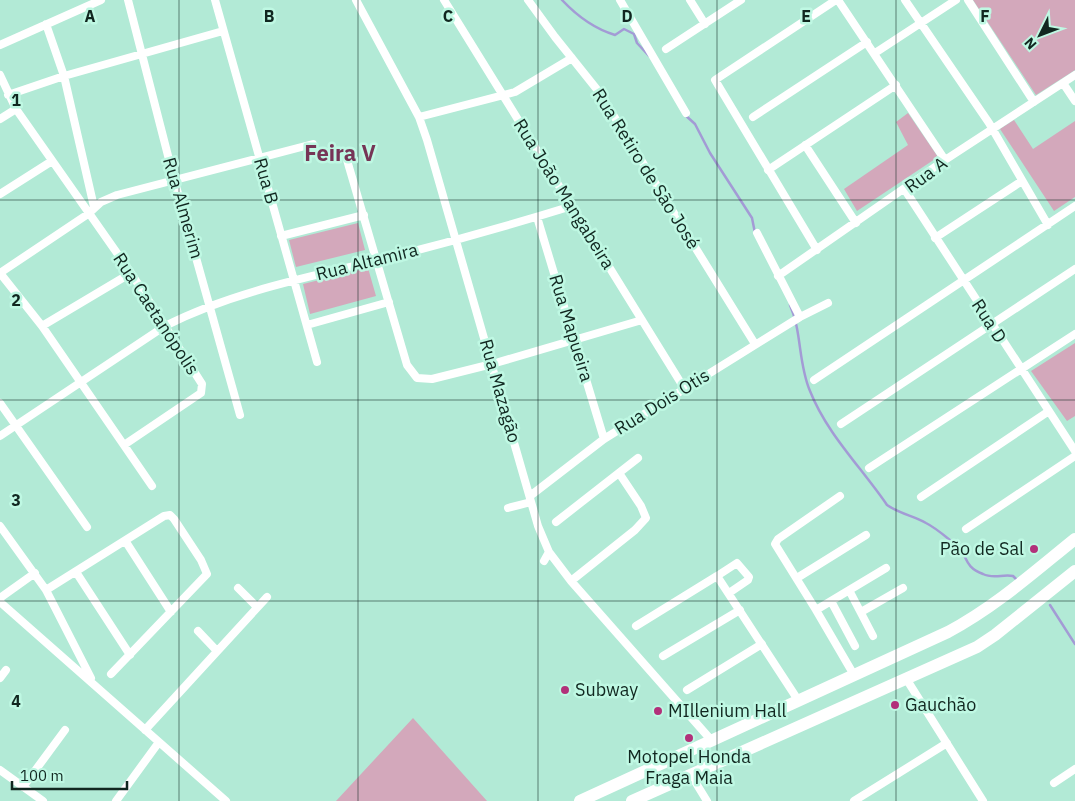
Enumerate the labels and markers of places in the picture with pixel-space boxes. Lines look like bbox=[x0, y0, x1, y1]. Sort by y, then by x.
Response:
place label: Pão de Sal bbox=[940, 537, 1024, 560]
marker: Pão de Sal bbox=[1028, 543, 1040, 555]
place label: Subway bbox=[575, 678, 638, 701]
marker: Subway bbox=[559, 684, 571, 696]
place label: Gauchão bbox=[905, 693, 976, 716]
place label: MIllenium Hall bbox=[668, 699, 786, 722]
marker: Gauchão bbox=[889, 699, 901, 711]
marker: MIllenium Hall bbox=[652, 705, 664, 717]
marker: Motopel Honda Fraga Maia bbox=[683, 732, 695, 744]
place label: Motopel Honda Fraga Maia bbox=[627, 745, 751, 789]

